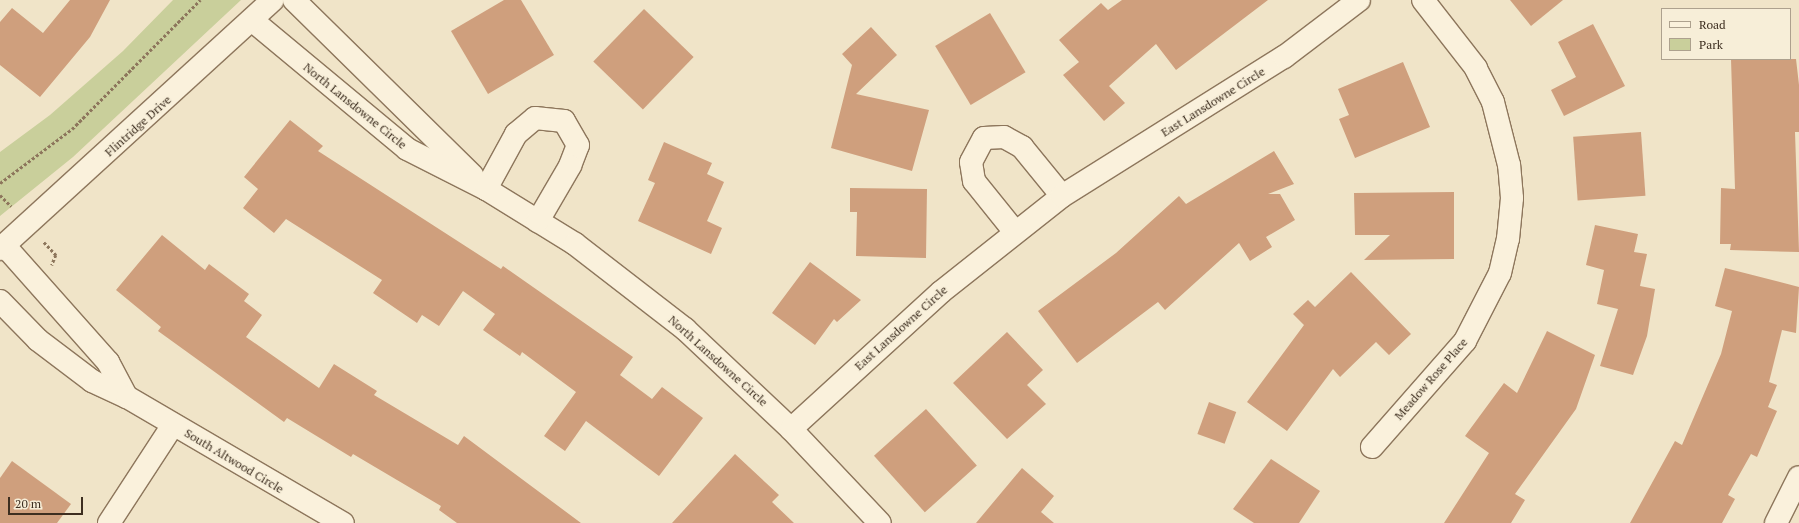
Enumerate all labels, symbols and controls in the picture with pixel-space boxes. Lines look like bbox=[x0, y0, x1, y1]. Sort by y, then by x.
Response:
legend bbox=[1661, 8, 1791, 60]
text: Road bbox=[1699, 17, 1726, 32]
text: Park bbox=[1699, 37, 1723, 52]
street label: North Lansdowne Circle bbox=[301, 60, 409, 152]
street label: East Lansdowne Circle bbox=[1158, 64, 1268, 140]
street label: Flintridge Drive bbox=[102, 93, 174, 159]
street label: East Lansdowne Circle bbox=[852, 283, 950, 373]
street label: North Lansdowne Circle bbox=[665, 313, 771, 409]
street label: Meadow Rose Place bbox=[1392, 335, 1470, 423]
street label: South Altwood Circle bbox=[182, 426, 286, 496]
scale bar bbox=[10, 489, 85, 515]
text: 20 m bbox=[15, 496, 41, 511]

